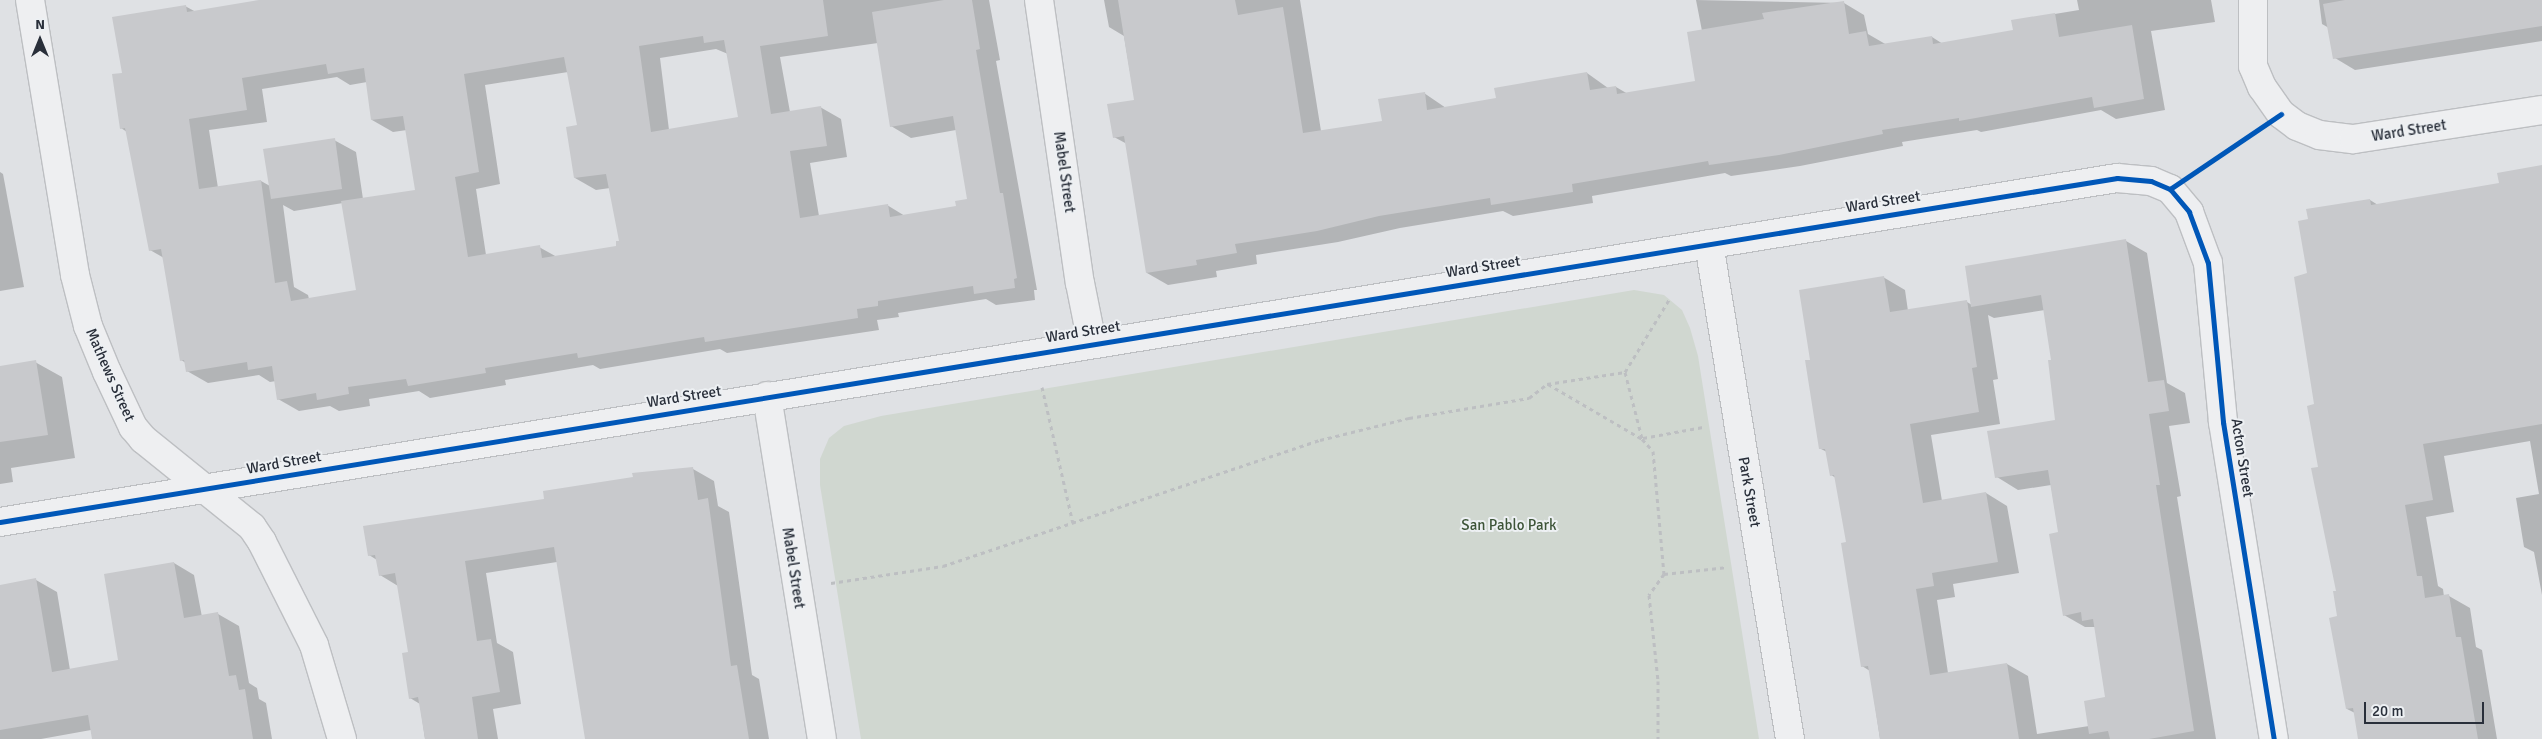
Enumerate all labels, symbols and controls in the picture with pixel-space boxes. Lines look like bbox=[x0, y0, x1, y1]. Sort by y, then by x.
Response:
north arrow bbox=[15, 15, 65, 65]
text: N bbox=[35, 16, 45, 33]
street label: Ward Street bbox=[2370, 116, 2448, 146]
street label: Mabel Street bbox=[1049, 130, 1079, 214]
street label: Ward Street bbox=[1844, 187, 1922, 217]
street label: Ward Street bbox=[1444, 252, 1522, 282]
street label: Ward Street bbox=[1044, 317, 1122, 347]
street label: Mathews Street bbox=[81, 326, 139, 424]
street label: Ward Street bbox=[645, 382, 723, 412]
street label: Acton Street bbox=[2227, 417, 2257, 499]
street label: Ward Street bbox=[245, 448, 323, 478]
street label: Park Street bbox=[1734, 455, 1764, 529]
park label: San Pablo Park bbox=[1461, 517, 1557, 535]
street label: Mabel Street bbox=[778, 526, 808, 610]
scale bar bbox=[2367, 692, 2487, 724]
text: 20 m bbox=[2372, 702, 2403, 720]

